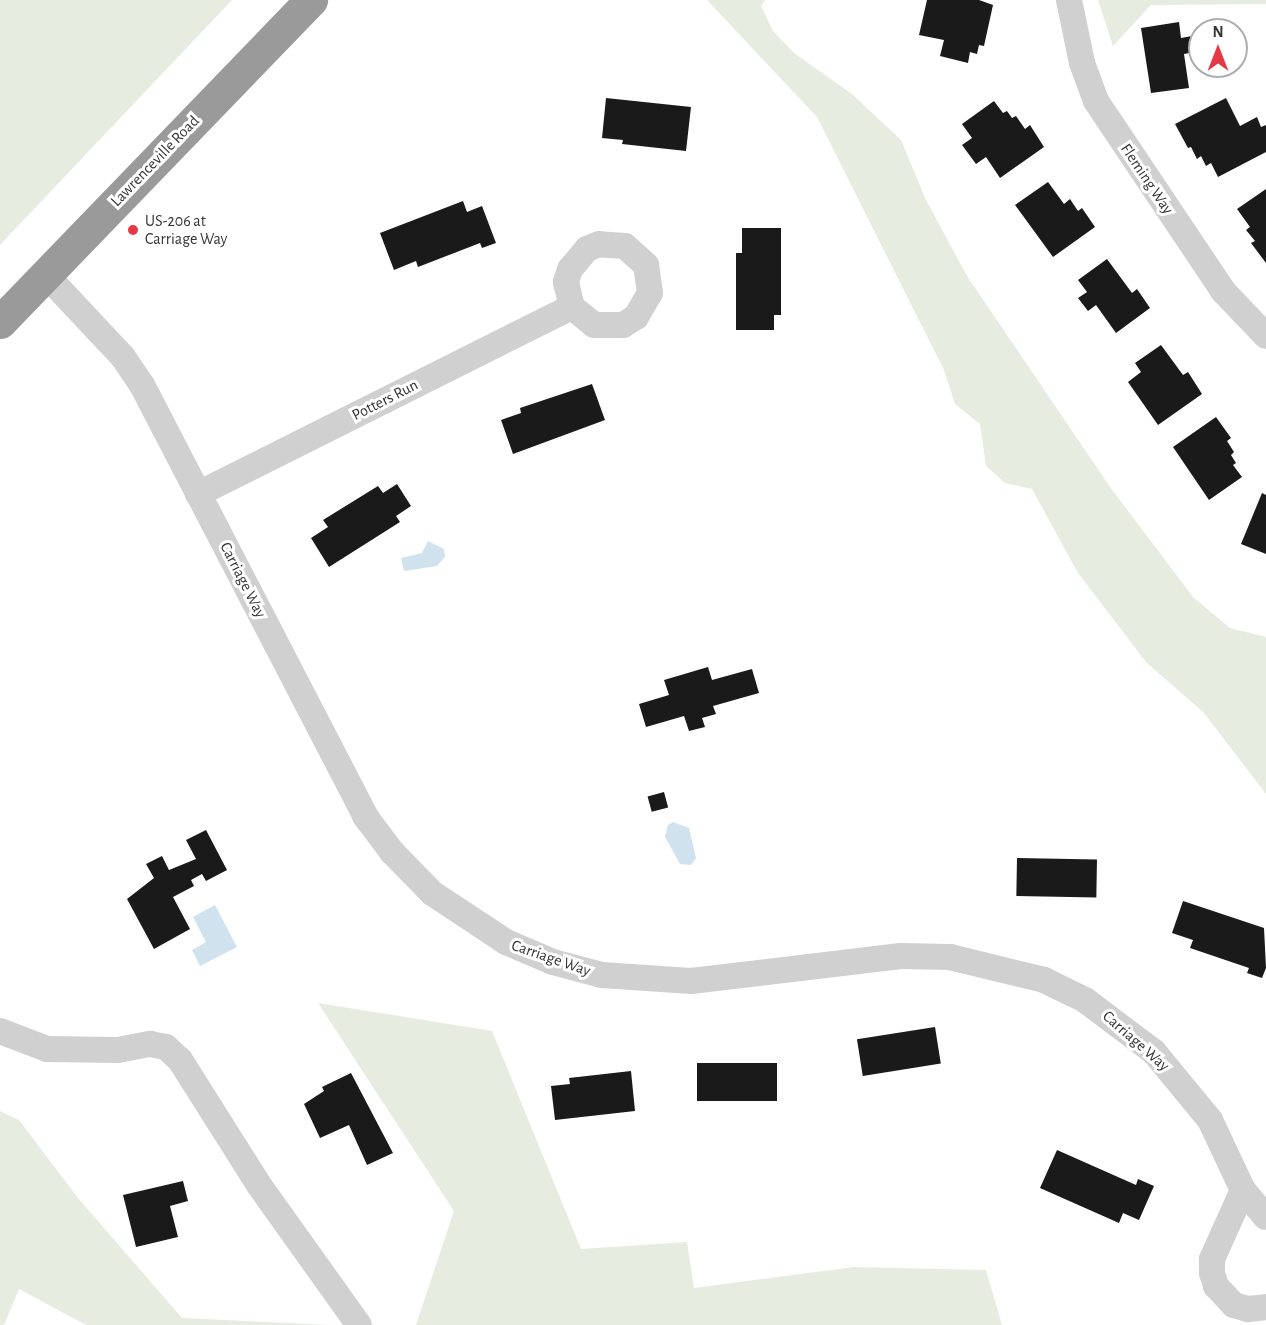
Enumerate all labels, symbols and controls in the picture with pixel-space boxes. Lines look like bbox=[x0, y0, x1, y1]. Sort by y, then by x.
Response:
north arrow bbox=[1188, 18, 1248, 78]
text: N bbox=[1212, 24, 1224, 40]
street label: Lawrenceville Road bbox=[107, 111, 203, 211]
street label: Fleming Way bbox=[1116, 140, 1178, 218]
place label: US-206 at Carriage Way bbox=[145, 211, 227, 249]
marker: US-206 at Carriage Way bbox=[126, 223, 140, 237]
street label: Potters Run bbox=[349, 375, 421, 425]
street label: Carriage Way bbox=[216, 539, 270, 621]
street label: Carriage Way bbox=[509, 936, 593, 980]
street label: Carriage Way bbox=[1099, 1007, 1173, 1075]

